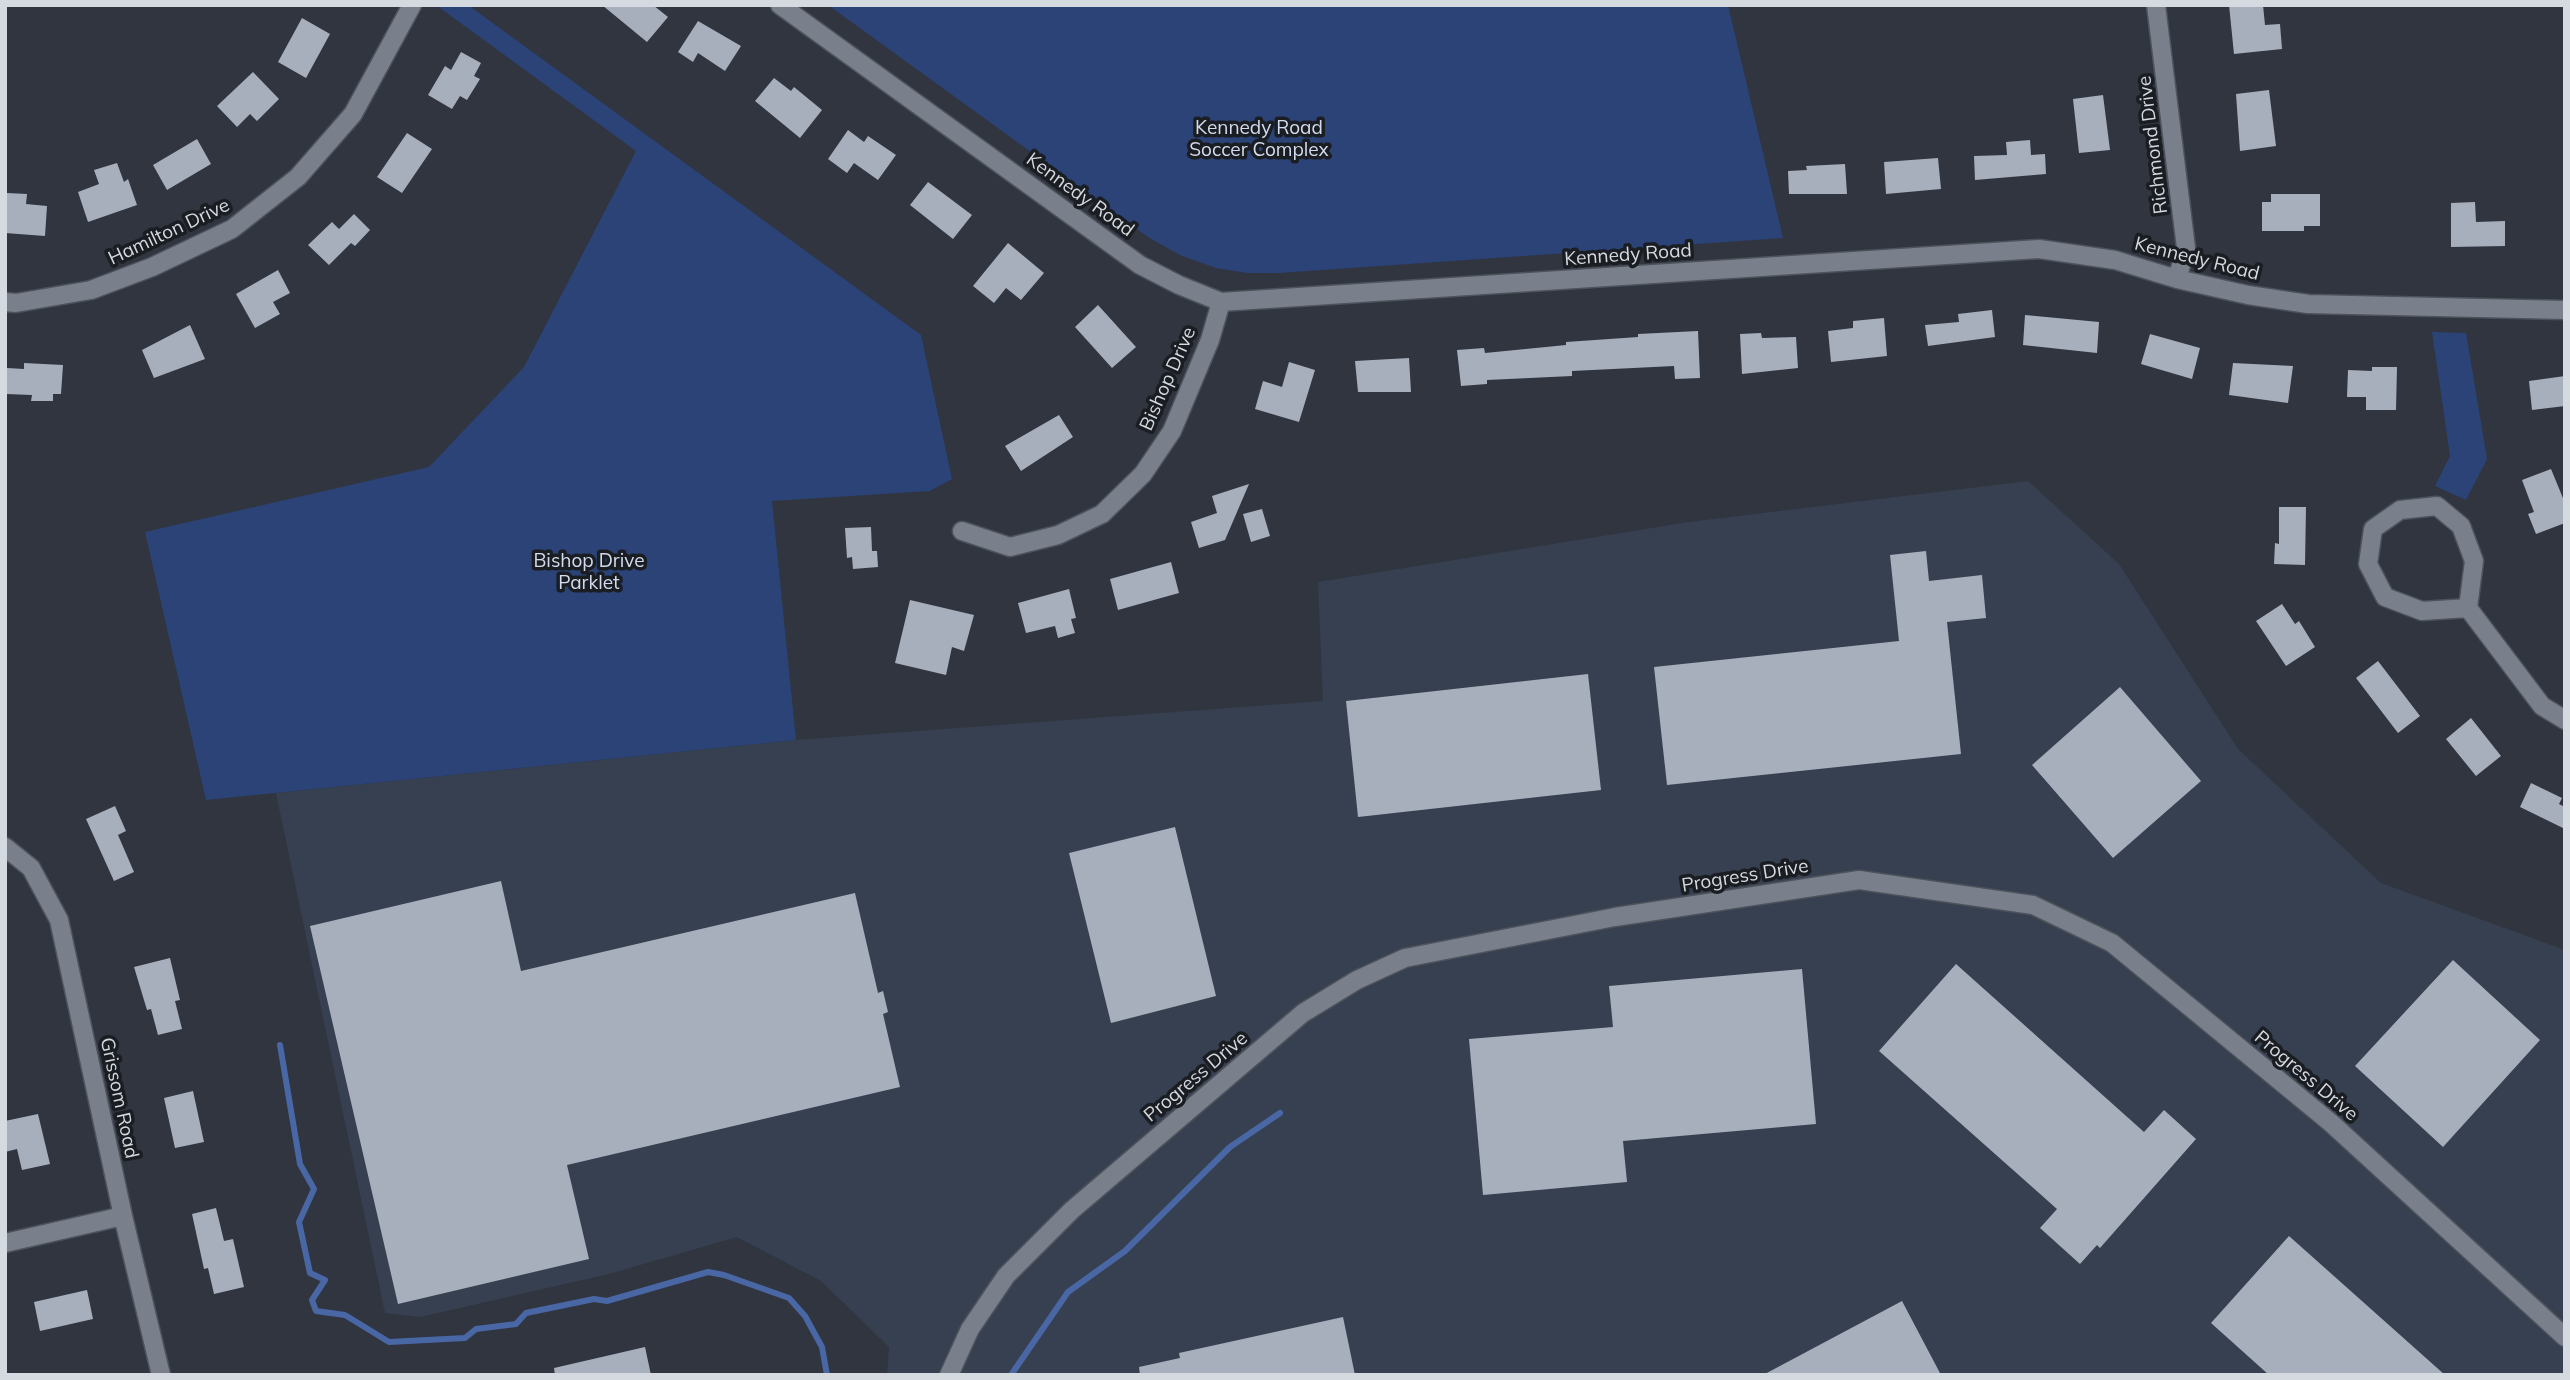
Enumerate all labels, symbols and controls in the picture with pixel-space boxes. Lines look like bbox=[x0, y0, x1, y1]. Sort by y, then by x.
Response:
street label: Richmond Drive bbox=[2133, 75, 2173, 215]
park label: Kennedy Road Soccer Complex bbox=[1189, 117, 1329, 161]
street label: Kennedy Road bbox=[1022, 148, 1138, 242]
street label: Hamilton Drive bbox=[105, 194, 233, 270]
street label: Kennedy Road bbox=[2132, 232, 2262, 286]
street label: Kennedy Road bbox=[1563, 239, 1693, 271]
street label: Bishop Drive bbox=[1135, 324, 1201, 434]
park label: Bishop Drive Parklet bbox=[533, 550, 645, 594]
street label: Progress Drive bbox=[1680, 855, 1810, 897]
street label: Progress Drive bbox=[2250, 1026, 2362, 1126]
street label: Progress Drive bbox=[1140, 1027, 1252, 1127]
street label: Grissom Road bbox=[95, 1035, 143, 1161]

